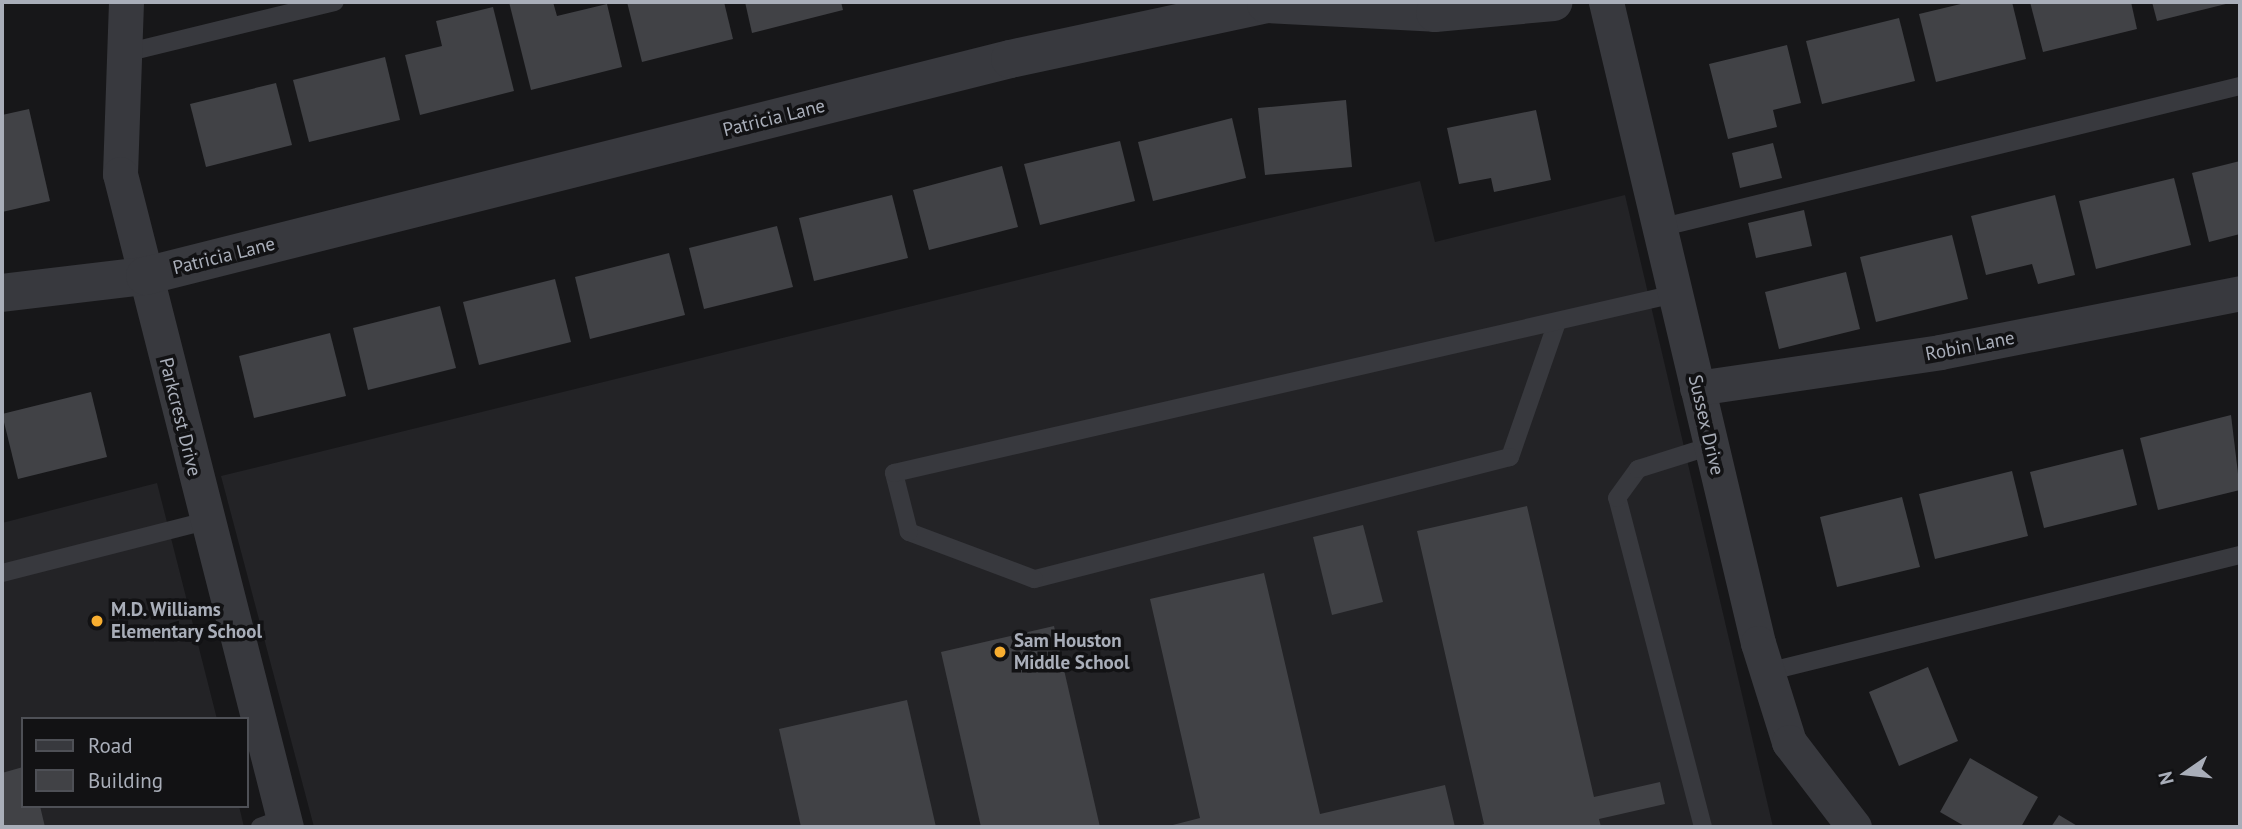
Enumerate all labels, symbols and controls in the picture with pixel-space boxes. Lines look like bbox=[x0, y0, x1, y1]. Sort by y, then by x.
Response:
street label: Patricia Lane bbox=[721, 94, 827, 142]
street label: Patricia Lane bbox=[171, 232, 277, 280]
street label: Robin Lane bbox=[1924, 326, 2016, 366]
street label: Parkcrest Drive bbox=[154, 355, 206, 479]
street label: Sussex Drive bbox=[1683, 372, 1729, 478]
place label: M.D. Williams Elementary School bbox=[111, 599, 263, 643]
marker: M.D. Williams Elementary School bbox=[89, 613, 105, 629]
place label: Sam Houston Middle School bbox=[1014, 630, 1129, 674]
marker: Sam Houston Middle School bbox=[992, 644, 1008, 660]
legend bbox=[21, 717, 248, 808]
text: Road bbox=[88, 732, 132, 759]
north arrow bbox=[2151, 738, 2221, 808]
text: Building bbox=[88, 767, 163, 794]
text: N bbox=[2152, 769, 2179, 787]

